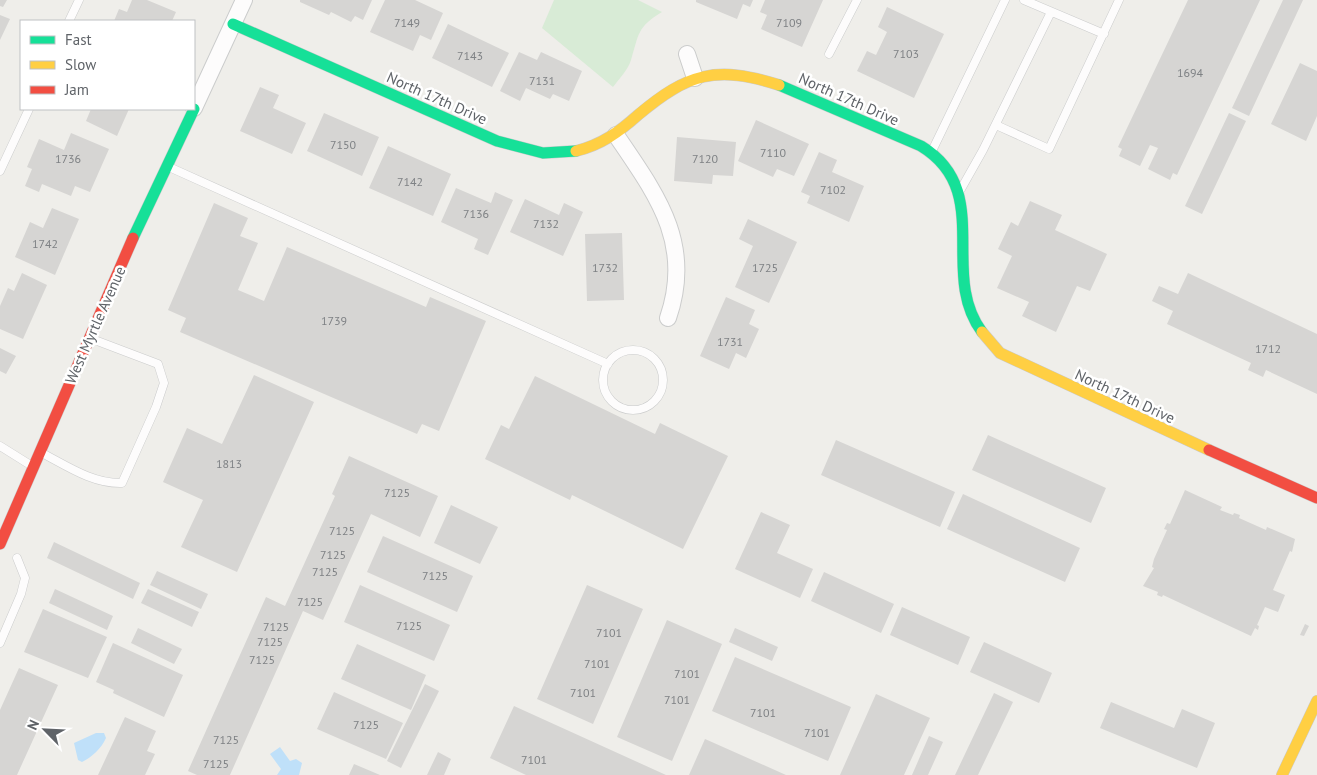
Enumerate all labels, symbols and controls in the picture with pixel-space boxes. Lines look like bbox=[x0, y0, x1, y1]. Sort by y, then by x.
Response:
house number: 7149 bbox=[394, 15, 420, 30]
house number: 7109 bbox=[776, 15, 802, 30]
legend bbox=[20, 20, 195, 110]
text: Fast bbox=[65, 30, 92, 49]
house number: 7103 bbox=[893, 46, 919, 61]
house number: 7143 bbox=[457, 48, 483, 63]
text: Slow bbox=[65, 55, 96, 74]
house number: 1694 bbox=[1177, 65, 1204, 80]
street label: North 17th Drive bbox=[384, 67, 490, 129]
street label: North 17th Drive bbox=[796, 68, 902, 130]
house number: 7131 bbox=[529, 73, 555, 88]
text: Jam bbox=[64, 80, 89, 99]
house number: 7150 bbox=[330, 137, 357, 152]
house number: 7110 bbox=[760, 145, 787, 160]
house number: 1736 bbox=[55, 151, 81, 166]
house number: 7120 bbox=[692, 151, 719, 166]
house number: 7142 bbox=[397, 174, 423, 189]
house number: 7102 bbox=[820, 182, 846, 197]
house number: 7136 bbox=[463, 206, 489, 221]
house number: 7132 bbox=[533, 216, 559, 231]
house number: 1742 bbox=[32, 236, 58, 251]
house number: 1732 bbox=[592, 260, 618, 275]
house number: 1725 bbox=[752, 260, 778, 275]
street label: West Myrtle Avenue bbox=[61, 263, 129, 387]
house number: 1739 bbox=[321, 313, 347, 328]
house number: 1731 bbox=[717, 334, 743, 349]
house number: 1712 bbox=[1255, 341, 1281, 356]
street label: North 17th Drive bbox=[1072, 365, 1178, 427]
house number: 1813 bbox=[216, 456, 242, 471]
house number: 7125 bbox=[384, 485, 410, 500]
house number: 7125 bbox=[329, 523, 355, 538]
house number: 7125 bbox=[320, 547, 346, 562]
house number: 7125 bbox=[312, 564, 338, 579]
house number: 7125 bbox=[422, 568, 448, 583]
house number: 7125 bbox=[297, 594, 323, 609]
house number: 7125 bbox=[396, 618, 422, 633]
house number: 7125 bbox=[263, 619, 289, 634]
house number: 7101 bbox=[596, 625, 622, 640]
house number: 7125 bbox=[257, 634, 283, 649]
house number: 7125 bbox=[249, 652, 275, 667]
house number: 7101 bbox=[584, 656, 610, 671]
house number: 7101 bbox=[674, 666, 700, 681]
house number: 7101 bbox=[570, 685, 596, 700]
house number: 7101 bbox=[664, 692, 690, 707]
north arrow bbox=[20, 705, 70, 755]
house number: 7101 bbox=[750, 705, 776, 720]
text: N bbox=[23, 717, 43, 733]
house number: 7125 bbox=[353, 717, 379, 732]
house number: 7101 bbox=[804, 725, 830, 740]
house number: 7125 bbox=[213, 732, 239, 747]
house number: 7101 bbox=[521, 752, 547, 767]
house number: 7125 bbox=[203, 756, 229, 771]

